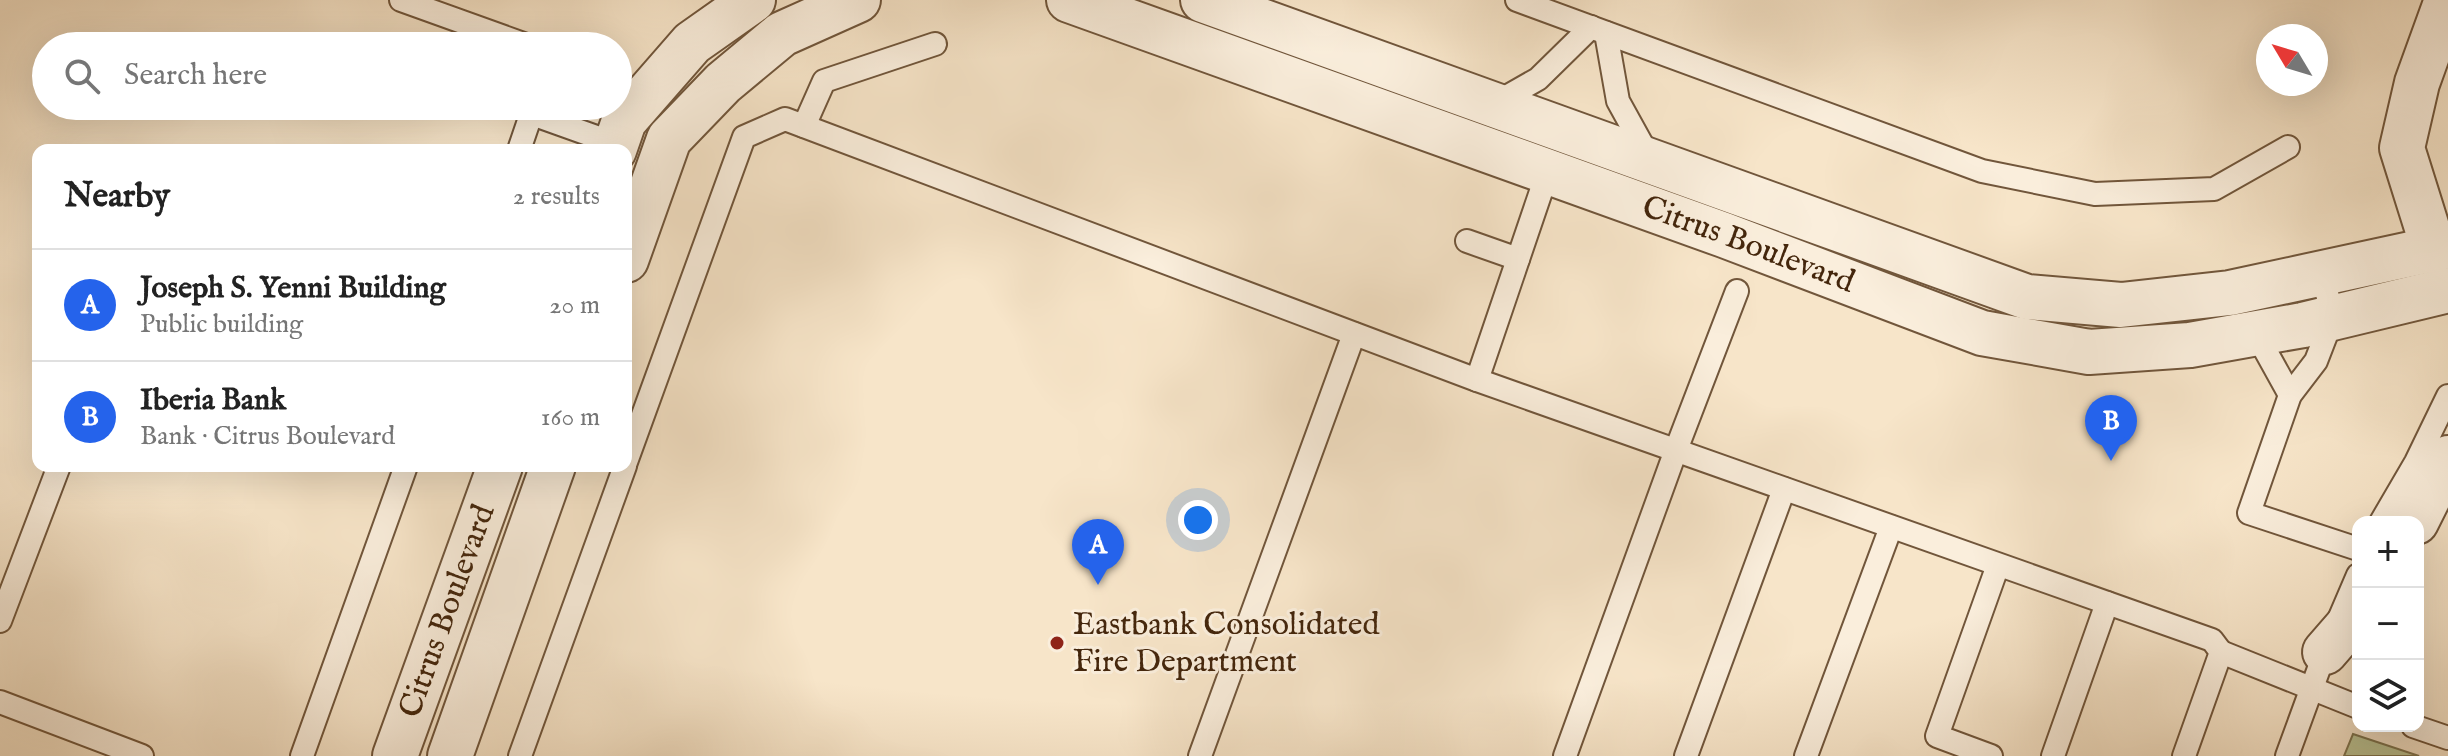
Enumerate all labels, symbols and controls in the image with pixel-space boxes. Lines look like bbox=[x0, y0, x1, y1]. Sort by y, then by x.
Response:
north arrow bbox=[2256, 24, 2328, 96]
search box bbox=[32, 32, 632, 120]
icon: search bbox=[60, 54, 104, 98]
text: Search here bbox=[124, 57, 267, 95]
text: Nearby bbox=[64, 175, 170, 218]
text: 2 results bbox=[513, 180, 600, 213]
street label: Citrus Boulevard bbox=[1636, 187, 1861, 303]
text: Joseph S. Yenni Building bbox=[140, 270, 446, 308]
text: A bbox=[81, 289, 99, 322]
text: 20 m bbox=[549, 289, 600, 322]
text: Public building bbox=[140, 308, 303, 341]
text: Iberia Bank bbox=[140, 382, 286, 420]
pin: B bbox=[2085, 395, 2137, 461]
text: B bbox=[81, 401, 99, 434]
text: 160 m bbox=[541, 401, 600, 434]
text: Bank · Citrus Boulevard bbox=[140, 420, 395, 453]
street label: Citrus Boulevard bbox=[390, 498, 505, 723]
your location bbox=[1178, 500, 1218, 540]
map controls bbox=[2352, 516, 2424, 732]
button: + bbox=[2352, 516, 2424, 588]
pin: A bbox=[1072, 519, 1124, 585]
button: − bbox=[2352, 588, 2424, 660]
place label: Eastbank Consolidated Fire Department bbox=[1073, 605, 1381, 683]
marker: Eastbank Consolidated Fire Department bbox=[1048, 634, 1066, 652]
button: layers bbox=[2352, 660, 2424, 732]

